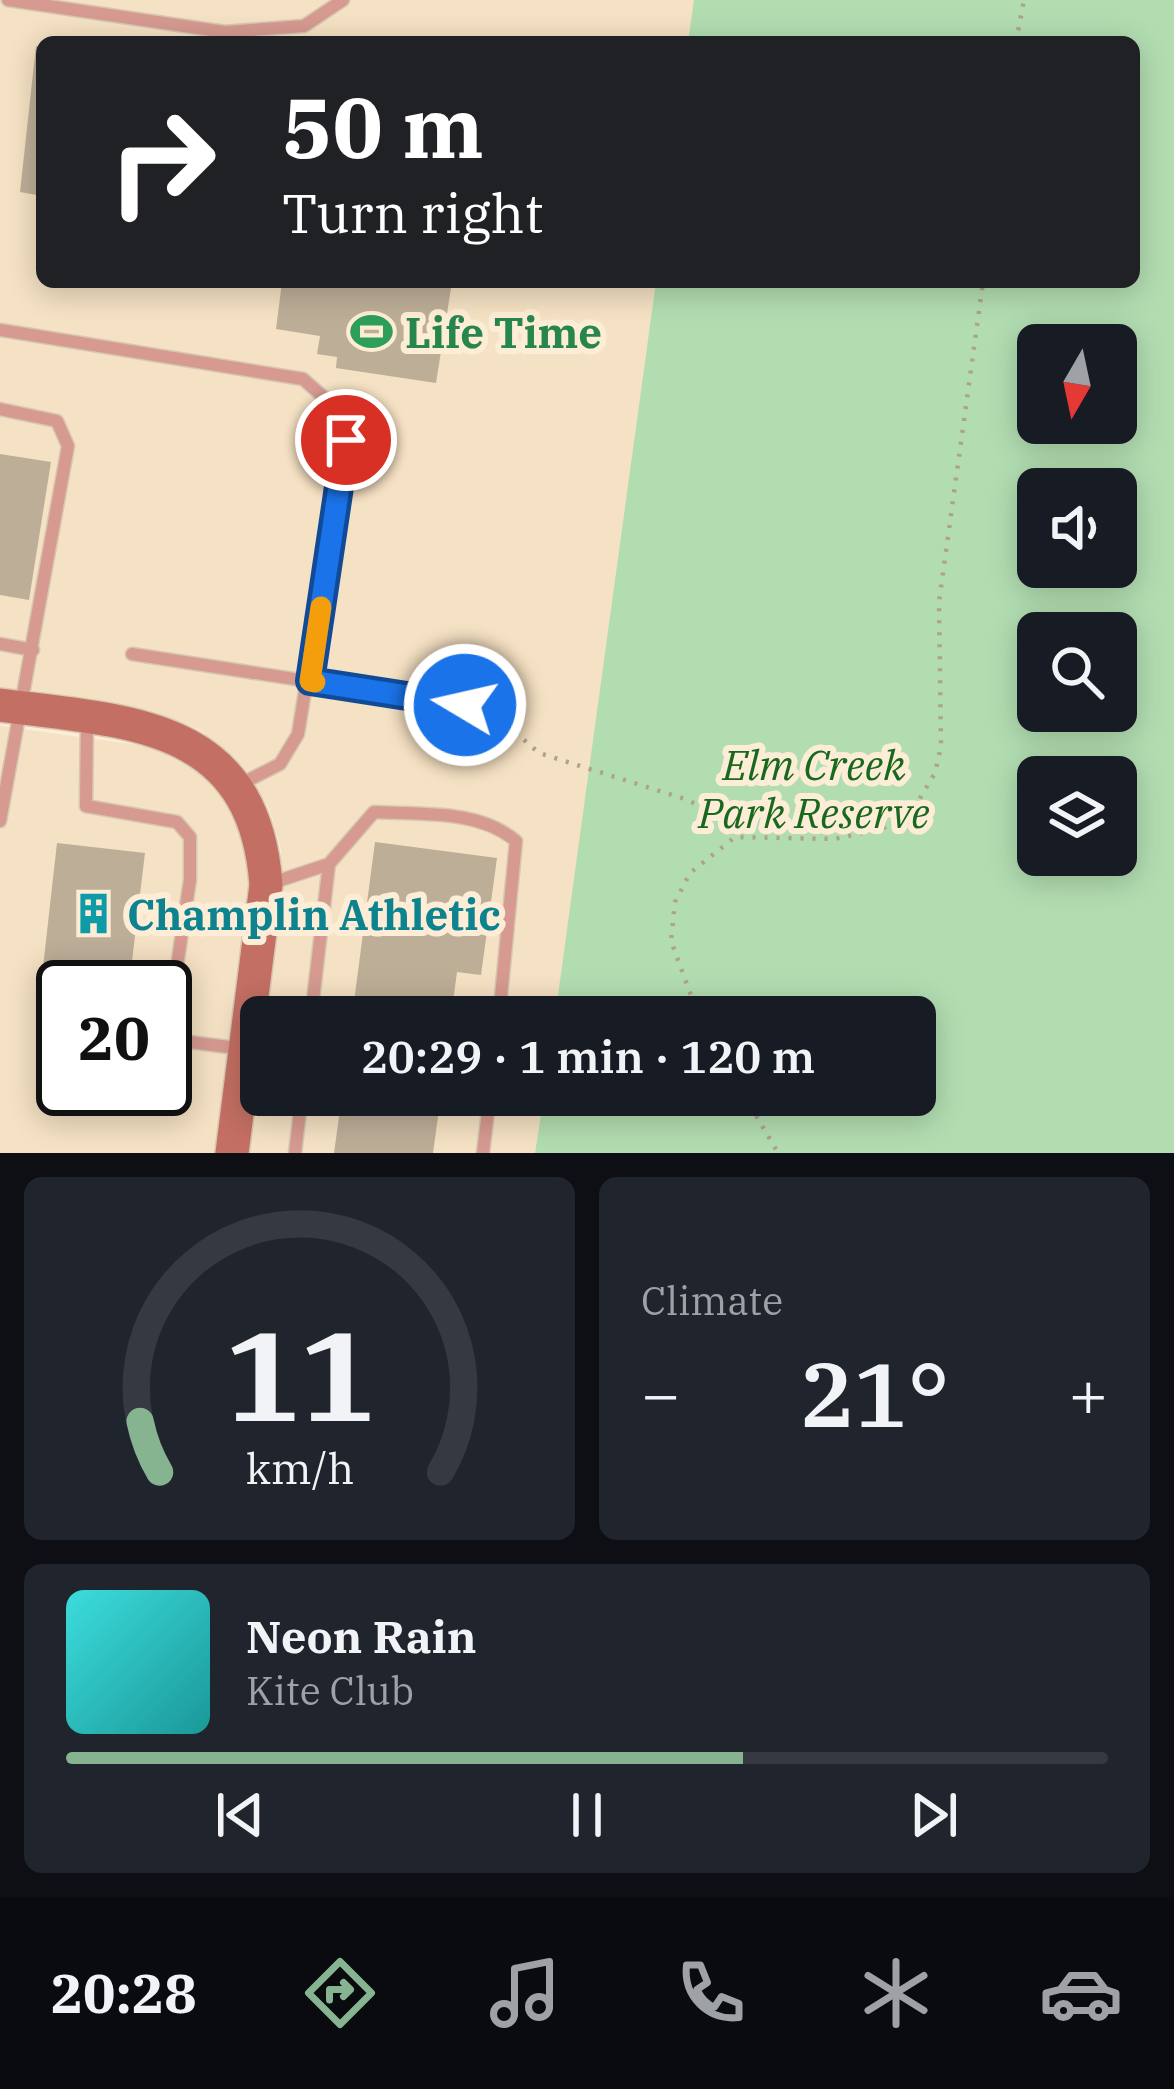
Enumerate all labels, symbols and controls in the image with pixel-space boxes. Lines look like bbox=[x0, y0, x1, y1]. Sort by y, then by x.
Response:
text: 50 m bbox=[282, 72, 484, 181]
icon: right bbox=[84, 84, 240, 240]
text: Turn right bbox=[282, 178, 544, 248]
place label: Life Time bbox=[405, 305, 602, 360]
sports icon: Life Time bbox=[348, 309, 394, 355]
north arrow bbox=[1017, 324, 1137, 444]
map controls bbox=[1017, 324, 1137, 876]
pin bbox=[295, 389, 397, 491]
icon: arrive bbox=[313, 407, 379, 473]
button: sound bbox=[1017, 468, 1137, 588]
button: search bbox=[1017, 612, 1137, 732]
position arrow bbox=[402, 642, 528, 768]
park label: Elm Creek Park Reserve bbox=[697, 737, 930, 840]
button: layers bbox=[1017, 756, 1137, 876]
place label: Champlin Athletic bbox=[127, 887, 501, 942]
building icon: Champlin Athletic bbox=[70, 891, 116, 937]
speed limit sign: 20 bbox=[36, 960, 192, 1116]
text: 20:29 · 1 min · 120 m bbox=[361, 1027, 815, 1085]
text: Climate bbox=[641, 1275, 783, 1326]
text: 11 bbox=[225, 1293, 374, 1455]
text: 21° bbox=[799, 1335, 950, 1452]
text: − bbox=[641, 1350, 681, 1436]
text: + bbox=[1068, 1350, 1108, 1436]
text: km/h bbox=[245, 1439, 354, 1495]
text: Neon Rain bbox=[246, 1607, 476, 1665]
text: Kite Club bbox=[246, 1665, 414, 1716]
icon: previous bbox=[207, 1782, 273, 1848]
icon: pause bbox=[554, 1782, 620, 1848]
icon: next bbox=[901, 1782, 967, 1848]
icon: directions bbox=[298, 1951, 382, 2035]
icon: music bbox=[483, 1951, 567, 2035]
icon: phone bbox=[669, 1951, 753, 2035]
icon: climate bbox=[854, 1951, 938, 2035]
icon: car bbox=[1039, 1951, 1123, 2035]
text: 20:28 bbox=[51, 1958, 197, 2028]

